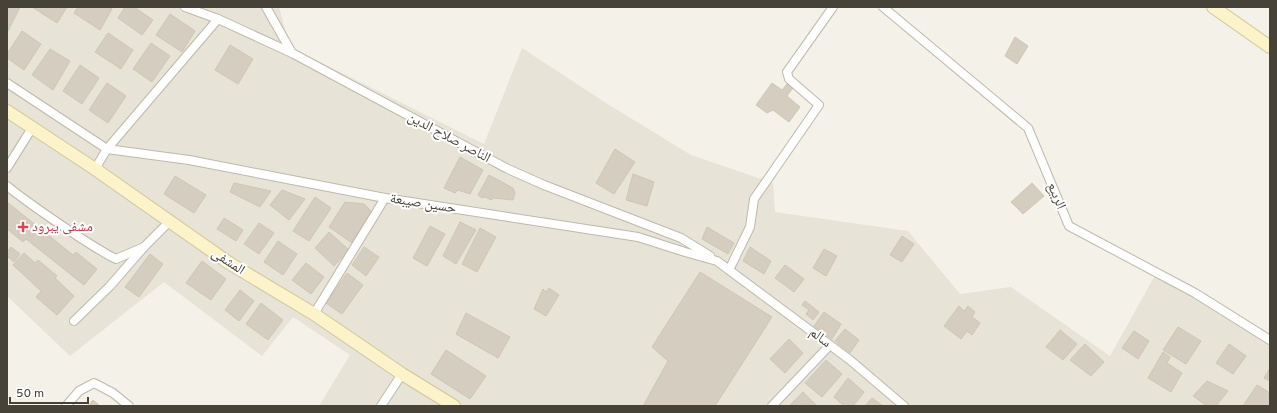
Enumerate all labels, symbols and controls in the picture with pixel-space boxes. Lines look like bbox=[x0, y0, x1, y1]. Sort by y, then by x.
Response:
street label: الناصر صلاح الدين bbox=[405, 109, 493, 167]
street label: الربيع bbox=[1043, 180, 1069, 212]
street label: حسين صيبعة bbox=[389, 190, 457, 218]
place label: مشفى يبرود bbox=[32, 219, 93, 236]
marker: مشفى يبرود bbox=[17, 221, 29, 233]
street label: المشفى bbox=[208, 245, 248, 279]
street label: سالم bbox=[806, 324, 834, 352]
scale bar bbox=[10, 379, 88, 405]
text: 50 m bbox=[16, 386, 44, 402]

